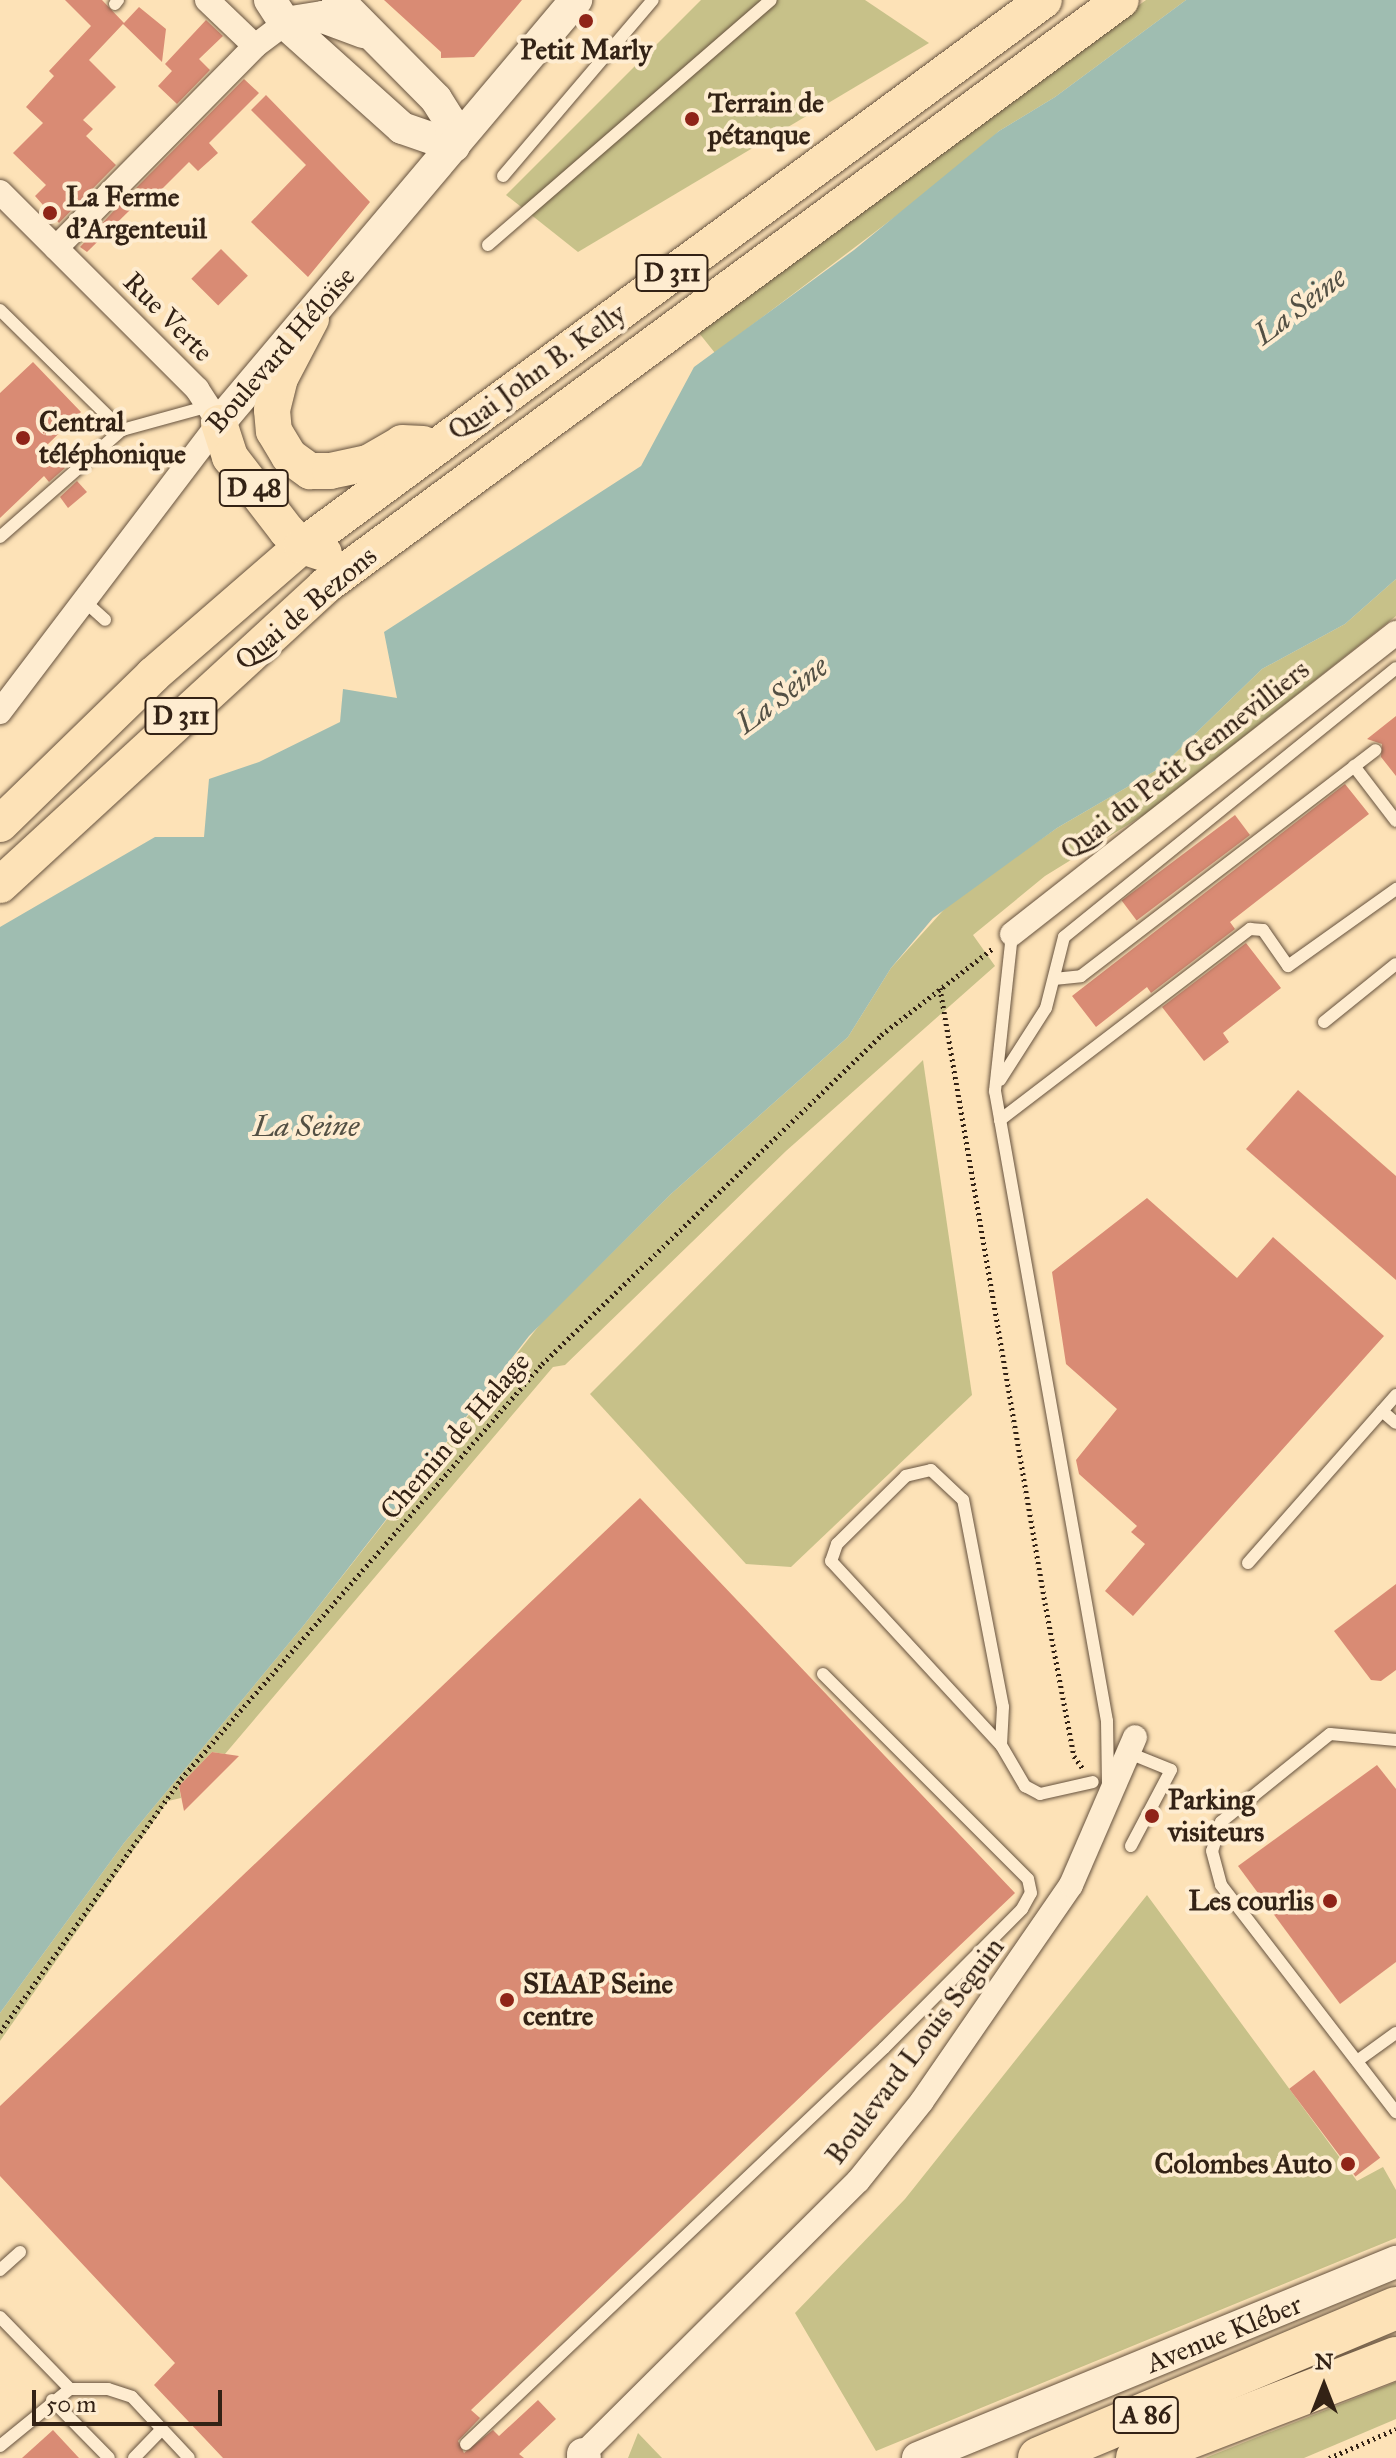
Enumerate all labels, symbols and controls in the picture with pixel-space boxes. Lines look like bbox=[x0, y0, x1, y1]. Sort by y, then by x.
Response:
marker: Petit Marly bbox=[577, 12, 595, 30]
place label: Petit Marly bbox=[520, 33, 652, 67]
place label: Terrain de pétanque bbox=[708, 86, 824, 152]
marker: Terrain de pétanque bbox=[683, 110, 701, 128]
place label: La Ferme d'Argenteuil bbox=[66, 180, 207, 246]
marker: La Ferme d'Argenteuil bbox=[41, 204, 59, 222]
road number: D 311 bbox=[634, 251, 710, 295]
street label: Boulevard Héloïse bbox=[200, 260, 362, 440]
water label: La Seine bbox=[1247, 260, 1353, 352]
street label: Rue Verte bbox=[116, 265, 220, 369]
street label: Quai John B. Kelly bbox=[442, 296, 632, 448]
place label: Central téléphonique bbox=[39, 405, 186, 471]
marker: Central téléphonique bbox=[14, 429, 32, 447]
road number: D 48 bbox=[218, 466, 290, 510]
street label: Quai de Bezons bbox=[228, 539, 384, 677]
water label: La Seine bbox=[729, 649, 835, 741]
street label: Quai du Petit Gennevilliers bbox=[1054, 653, 1316, 867]
road number: D 311 bbox=[143, 694, 219, 738]
water label: La Seine bbox=[253, 1108, 359, 1144]
street label: Chemin de Halage bbox=[373, 1346, 537, 1526]
place label: Parking visiteurs bbox=[1168, 1783, 1264, 1849]
marker: Parking visiteurs bbox=[1143, 1807, 1161, 1825]
place label: Les courlis bbox=[1189, 1884, 1314, 1918]
marker: Les courlis bbox=[1321, 1892, 1339, 1910]
street label: Boulevard Louis Seguin bbox=[819, 1931, 1011, 2171]
place label: SIAAP Seine centre bbox=[523, 1967, 673, 2033]
marker: SIAAP Seine centre bbox=[498, 1991, 516, 2009]
place label: Colombes Auto bbox=[1154, 2147, 1332, 2181]
marker: Colombes Auto bbox=[1339, 2155, 1357, 2173]
street label: Avenue Kléber bbox=[1141, 2288, 1307, 2380]
north arrow bbox=[1284, 2346, 1364, 2426]
text: N bbox=[1315, 2348, 1333, 2375]
scale bar bbox=[36, 2374, 226, 2424]
text: 50 m bbox=[46, 2389, 96, 2419]
road number: A 86 bbox=[1112, 2393, 1180, 2437]

